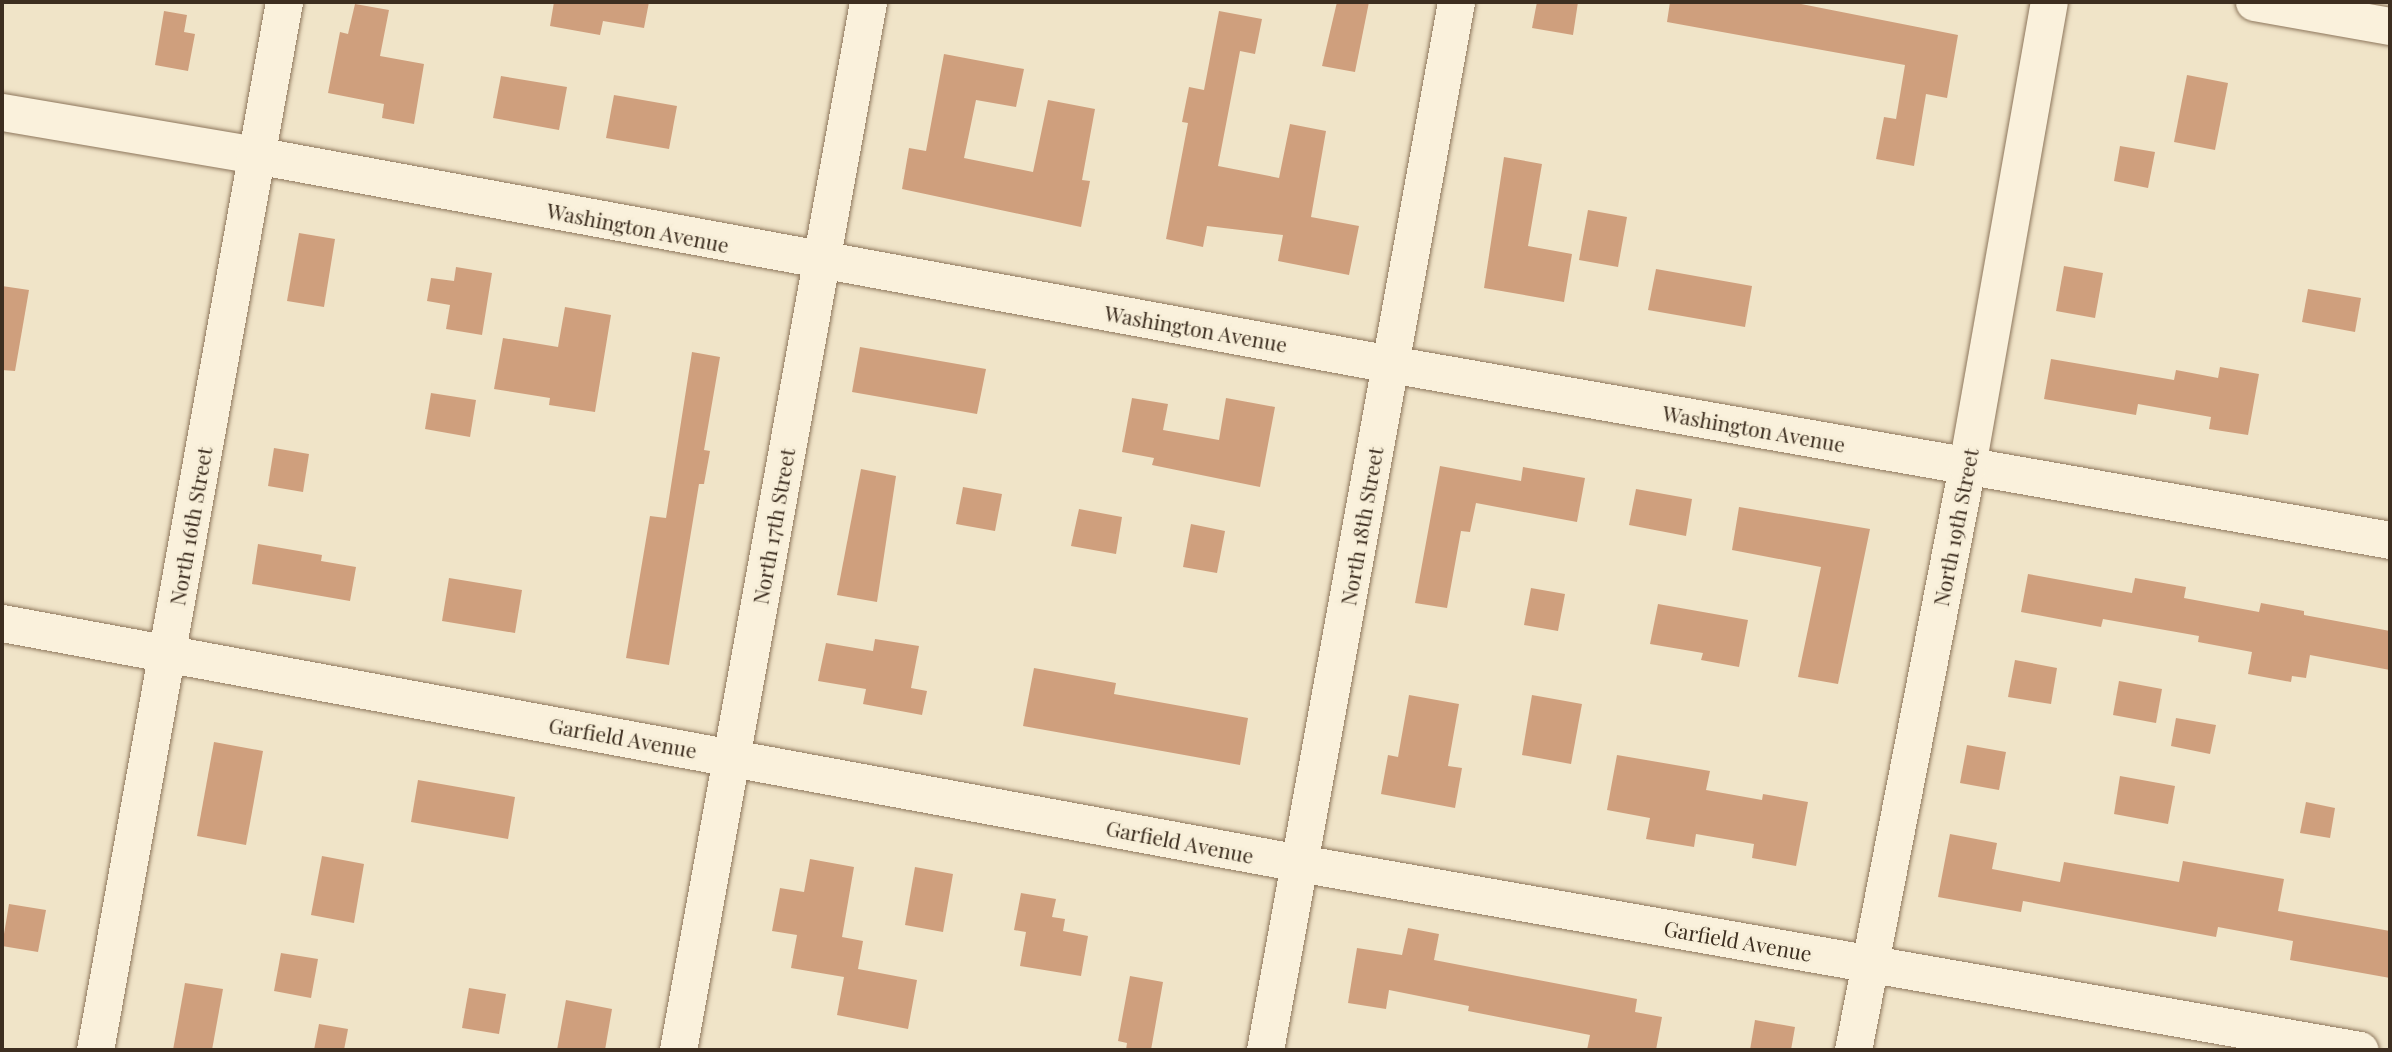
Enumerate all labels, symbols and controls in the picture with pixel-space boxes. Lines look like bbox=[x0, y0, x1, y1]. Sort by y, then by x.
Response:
street label: Washington Avenue bbox=[544, 197, 732, 257]
street label: Washington Avenue bbox=[1102, 299, 1290, 357]
street label: Washington Avenue bbox=[1660, 399, 1848, 457]
street label: North 16th Street bbox=[164, 445, 216, 607]
street label: North 18th Street bbox=[1335, 445, 1387, 607]
street label: North 17th Street bbox=[747, 446, 799, 606]
street label: North 19th Street bbox=[1927, 446, 1983, 608]
street label: Garfield Avenue bbox=[547, 712, 699, 762]
street label: Garfield Avenue bbox=[1104, 814, 1256, 868]
street label: Garfield Avenue bbox=[1662, 915, 1814, 965]

